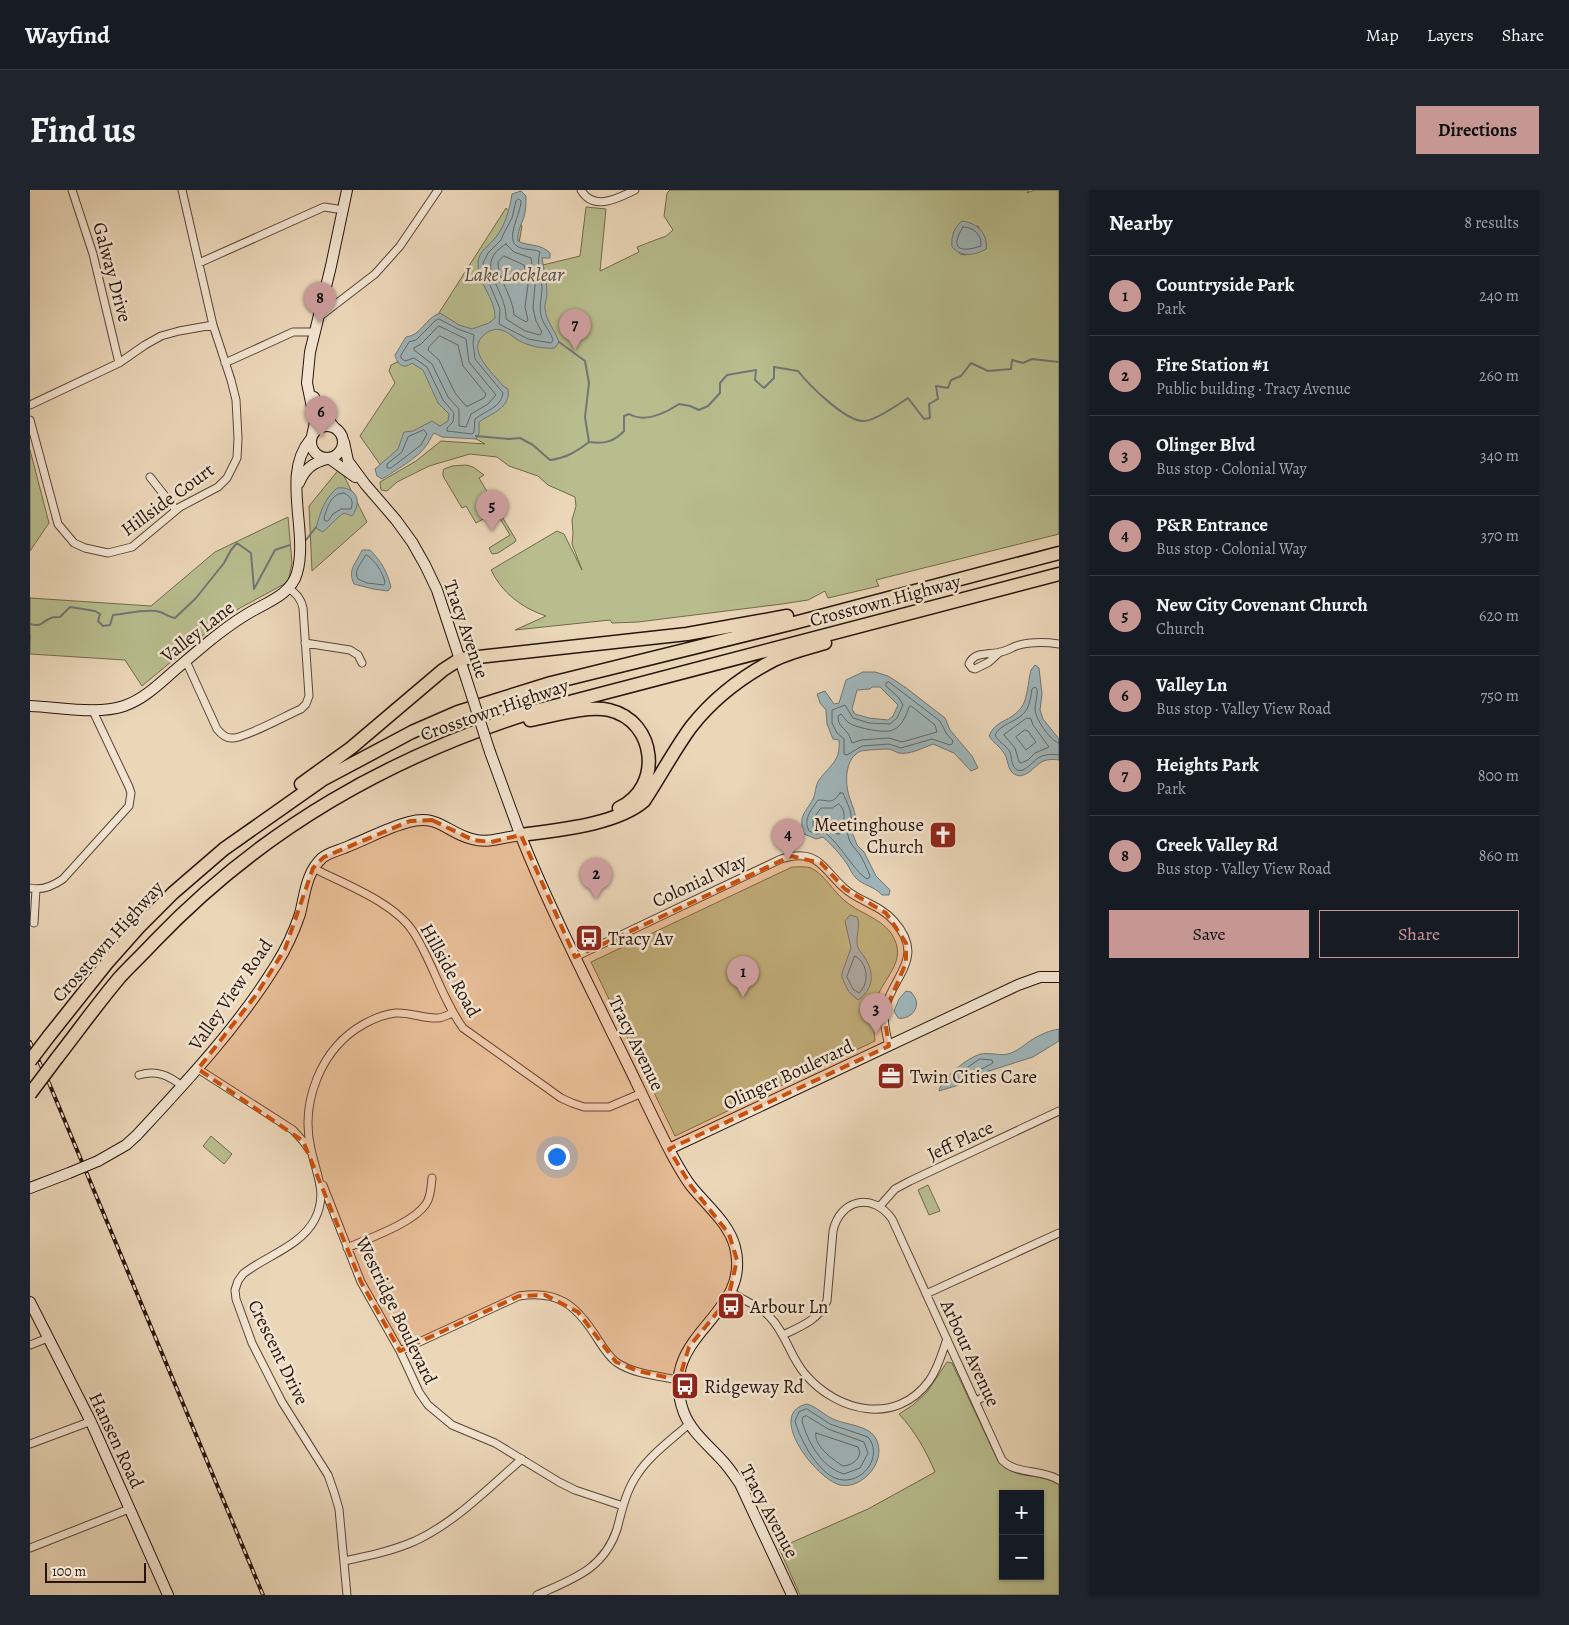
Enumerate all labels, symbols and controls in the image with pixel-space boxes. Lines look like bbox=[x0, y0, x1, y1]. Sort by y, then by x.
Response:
text: Wayfind bbox=[25, 19, 110, 51]
text: Map bbox=[1366, 23, 1399, 47]
text: Layers bbox=[1427, 23, 1474, 47]
text: Share bbox=[1502, 23, 1544, 47]
text: Find us bbox=[30, 106, 136, 154]
button: Directions bbox=[1416, 106, 1539, 154]
text: Nearby bbox=[1109, 209, 1172, 237]
text: 8 results bbox=[1464, 212, 1519, 234]
street label: Galway Drive bbox=[86, 219, 138, 325]
water label: Lake Locklear bbox=[464, 261, 565, 288]
text: Countryside Park bbox=[1156, 272, 1294, 298]
pin: 8 bbox=[304, 282, 336, 323]
text: 1 bbox=[1122, 285, 1128, 307]
text: 240 m bbox=[1479, 285, 1519, 307]
text: Park bbox=[1156, 298, 1186, 320]
pin: 7 bbox=[559, 309, 591, 350]
text: Fire Station #1 bbox=[1156, 352, 1269, 378]
text: 2 bbox=[1121, 365, 1129, 387]
text: 260 m bbox=[1479, 365, 1519, 387]
text: Public building · Tracy Avenue bbox=[1156, 378, 1351, 400]
pin: 6 bbox=[305, 396, 337, 437]
text: Olinger Blvd bbox=[1156, 432, 1255, 458]
text: 3 bbox=[1122, 445, 1128, 467]
text: 340 m bbox=[1480, 445, 1519, 467]
street label: Hillside Court bbox=[116, 457, 219, 542]
text: Bus stop · Colonial Way bbox=[1156, 458, 1307, 480]
pin: 5 bbox=[476, 490, 508, 531]
text: P&R Entrance bbox=[1156, 512, 1268, 538]
text: 4 bbox=[1121, 525, 1129, 547]
text: 370 m bbox=[1481, 525, 1519, 547]
text: Bus stop · Colonial Way bbox=[1156, 538, 1307, 560]
street label: Crosstown Highway bbox=[807, 568, 964, 634]
street label: Tracy Avenue bbox=[437, 577, 495, 682]
text: New City Covenant Church bbox=[1156, 592, 1368, 618]
street label: Valley Lane bbox=[155, 595, 240, 669]
text: 5 bbox=[1122, 605, 1128, 627]
text: 620 m bbox=[1479, 605, 1519, 627]
text: Church bbox=[1156, 618, 1205, 640]
street label: Crosstown Highway bbox=[417, 672, 572, 748]
text: Valley Ln bbox=[1156, 672, 1227, 698]
text: 6 bbox=[1121, 685, 1129, 707]
text: 750 m bbox=[1480, 685, 1519, 707]
text: Bus stop · Valley View Road bbox=[1156, 698, 1331, 720]
text: Heights Park bbox=[1156, 752, 1259, 778]
text: 7 bbox=[1122, 765, 1128, 787]
text: 800 m bbox=[1478, 765, 1519, 787]
text: Park bbox=[1156, 778, 1186, 800]
place label: Meetinghouse Church bbox=[814, 812, 924, 860]
pin: 4 bbox=[772, 819, 804, 860]
church icon: Meetinghouse Church bbox=[928, 820, 958, 850]
text: Creek Valley Rd bbox=[1156, 832, 1278, 858]
text: 8 bbox=[1121, 845, 1129, 867]
text: 860 m bbox=[1479, 845, 1519, 867]
street label: Colonial Way bbox=[648, 848, 751, 914]
pin: 2 bbox=[580, 858, 612, 899]
text: Bus stop · Valley View Road bbox=[1156, 858, 1331, 880]
street label: Crosstown Highway bbox=[46, 875, 170, 1008]
button: Save bbox=[1109, 910, 1309, 958]
button: Share bbox=[1319, 910, 1519, 958]
street label: Hillside Road bbox=[414, 919, 487, 1023]
bus stop icon: Tracy Av bbox=[574, 923, 604, 953]
place label: Tracy Av bbox=[608, 926, 674, 952]
street label: Valley View Road bbox=[182, 933, 279, 1056]
pin: 1 bbox=[727, 956, 759, 997]
street label: Tracy Avenue bbox=[602, 992, 670, 1095]
pin: 3 bbox=[860, 993, 892, 1034]
street label: Olinger Boulevard bbox=[719, 1033, 859, 1116]
office icon: Twin Cities Care bbox=[876, 1061, 906, 1091]
place label: Twin Cities Care bbox=[910, 1064, 1037, 1090]
street label: Jeff Place bbox=[923, 1114, 998, 1167]
your location bbox=[544, 1144, 570, 1170]
street label: Westridge Boulevard bbox=[349, 1231, 444, 1390]
bus stop icon: Arbour Ln bbox=[716, 1291, 746, 1321]
place label: Arbour Ln bbox=[749, 1294, 828, 1320]
street label: Crescent Drive bbox=[241, 1295, 315, 1409]
street label: Arbour Avenue bbox=[934, 1295, 1006, 1411]
bus stop icon: Ridgeway Rd bbox=[670, 1371, 700, 1401]
place label: Ridgeway Rd bbox=[704, 1374, 805, 1400]
street label: Hansen Road bbox=[83, 1388, 150, 1493]
street label: Tracy Avenue bbox=[734, 1460, 805, 1563]
map controls bbox=[999, 1490, 1044, 1580]
button: + bbox=[999, 1490, 1044, 1535]
button: − bbox=[999, 1535, 1044, 1580]
scale bar bbox=[45, 1560, 146, 1583]
text: 100 m bbox=[52, 1562, 86, 1581]

